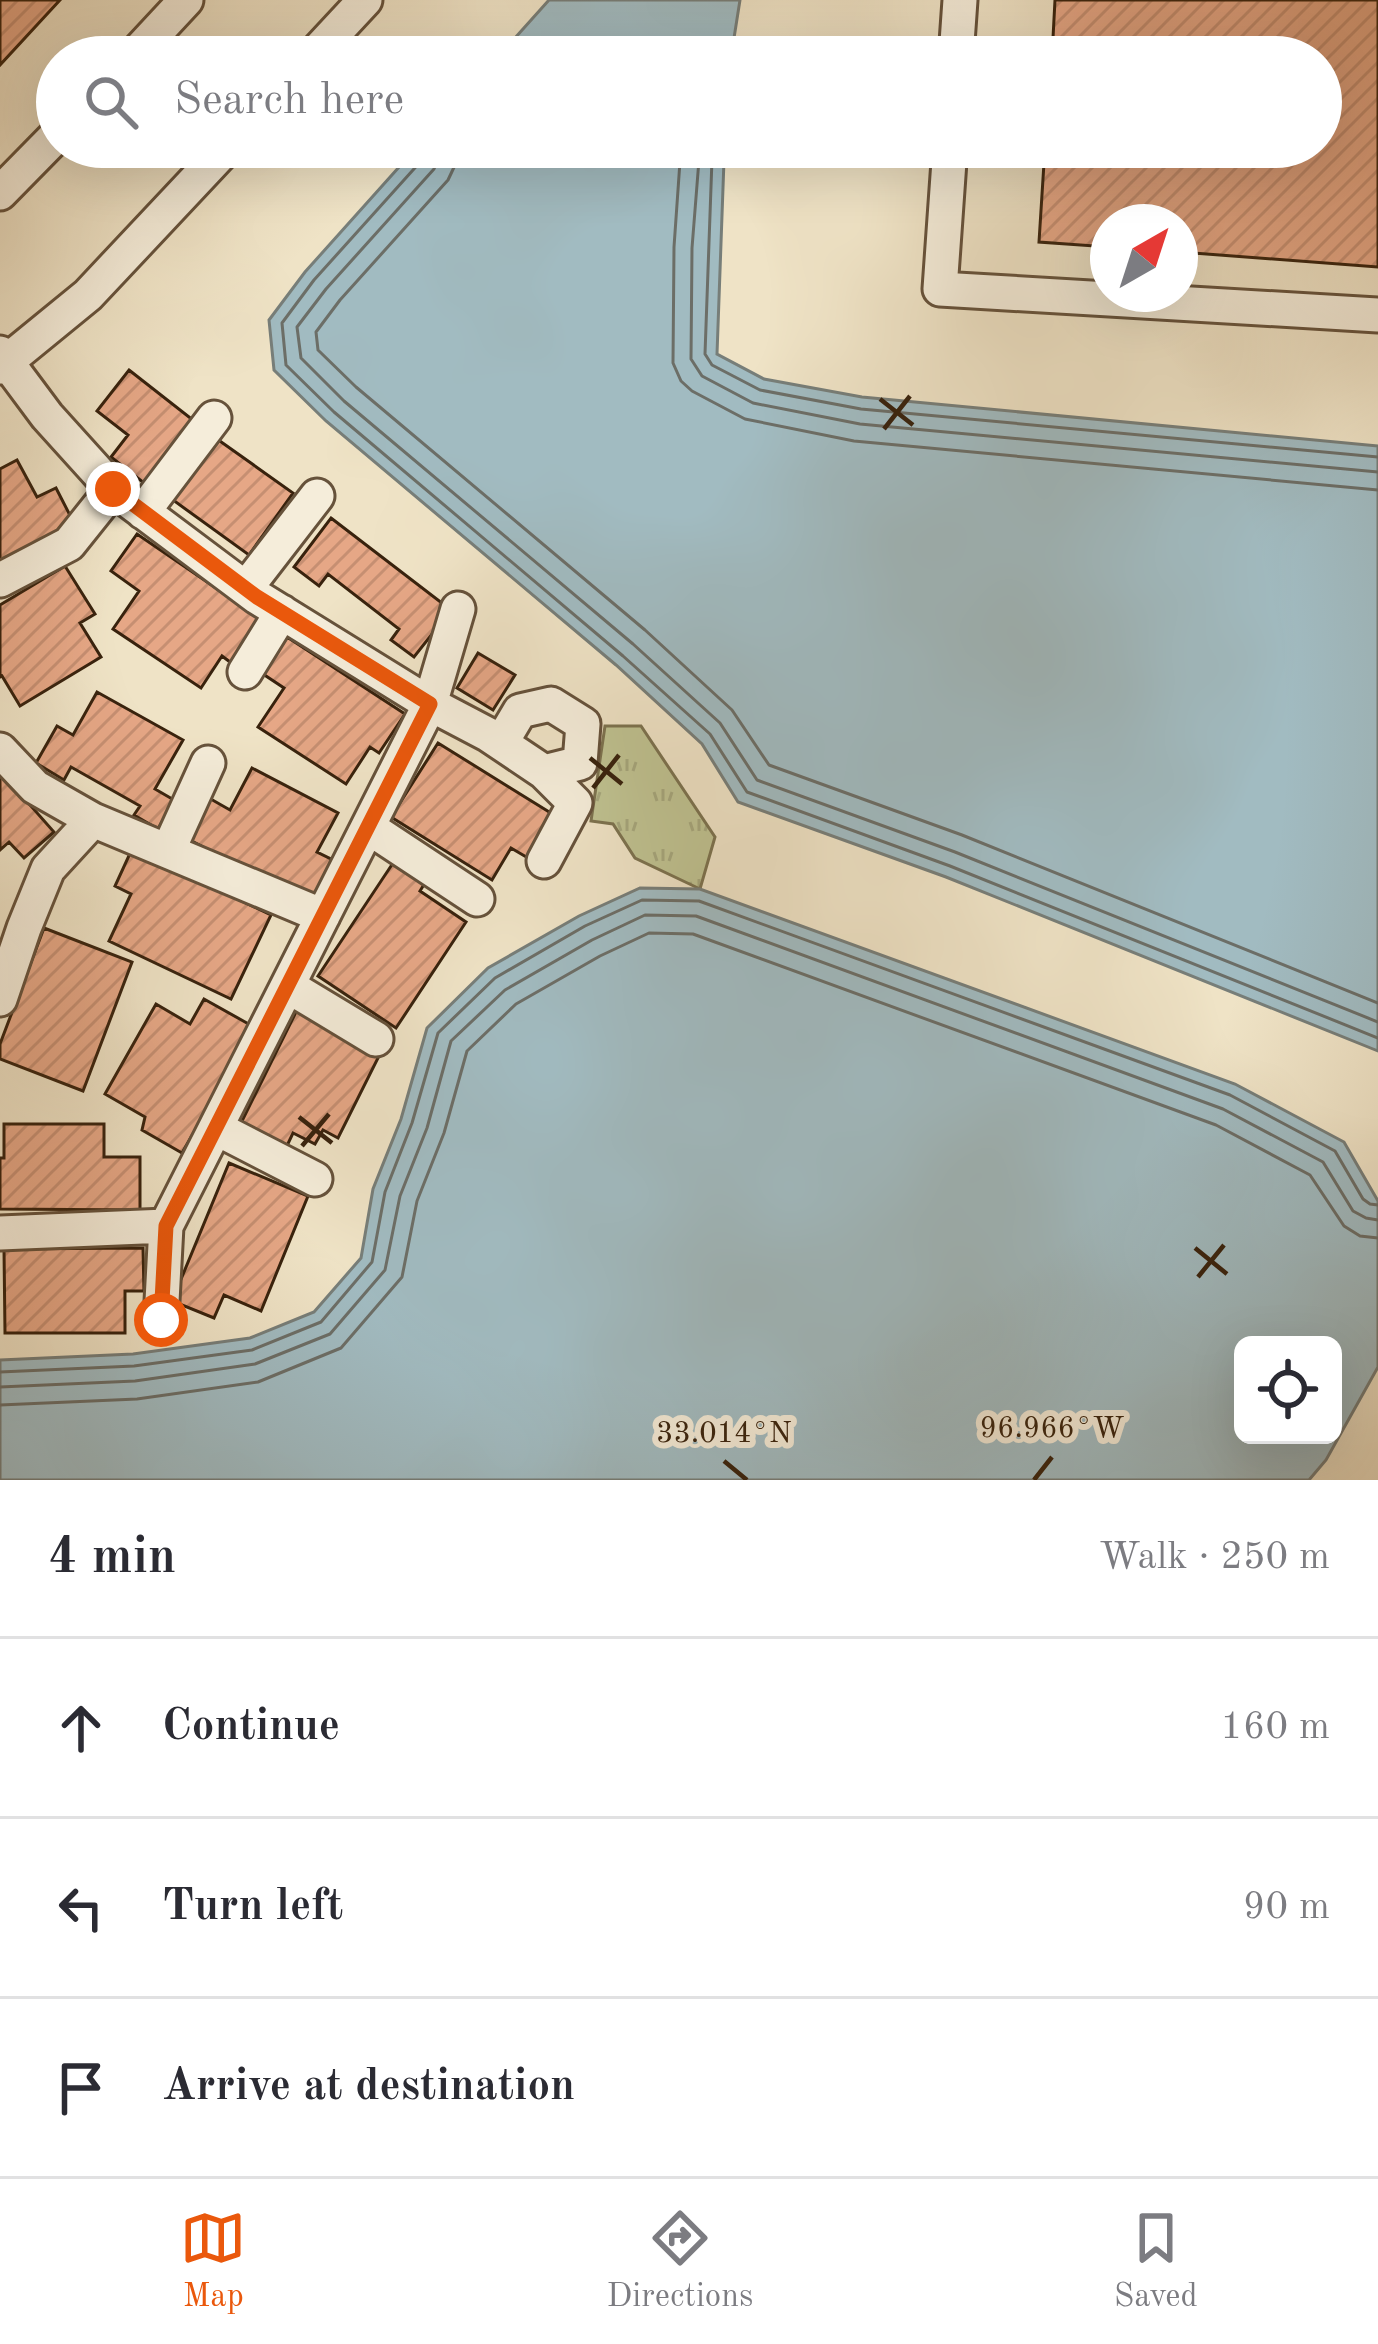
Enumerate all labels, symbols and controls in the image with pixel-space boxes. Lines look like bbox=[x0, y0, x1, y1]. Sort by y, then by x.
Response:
search box bbox=[36, 36, 1342, 168]
icon: search bbox=[78, 69, 144, 135]
text: Search here bbox=[174, 79, 404, 124]
north arrow bbox=[1090, 204, 1198, 312]
route end bbox=[86, 462, 140, 516]
route start bbox=[134, 1293, 188, 1347]
map controls bbox=[1234, 1336, 1342, 1444]
button: locate bbox=[1234, 1336, 1342, 1444]
text: 96.966°W bbox=[980, 1414, 1124, 1444]
text: 33.014°N bbox=[656, 1419, 792, 1449]
text: 4 min bbox=[48, 1533, 176, 1584]
text: Walk · 250 m bbox=[1099, 1538, 1330, 1577]
icon: ahead bbox=[48, 1695, 114, 1761]
text: Continue bbox=[162, 1705, 340, 1750]
text: 160 m bbox=[1220, 1708, 1330, 1747]
icon: left bbox=[48, 1875, 114, 1941]
text: Turn left bbox=[162, 1885, 343, 1930]
text: 90 m bbox=[1243, 1888, 1330, 1927]
icon: arrive bbox=[48, 2055, 114, 2121]
text: Arrive at destination bbox=[162, 2065, 575, 2110]
tab: Map bbox=[180, 2205, 246, 2318]
tab: Directions bbox=[607, 2205, 753, 2318]
tab: Saved bbox=[1114, 2205, 1198, 2318]

